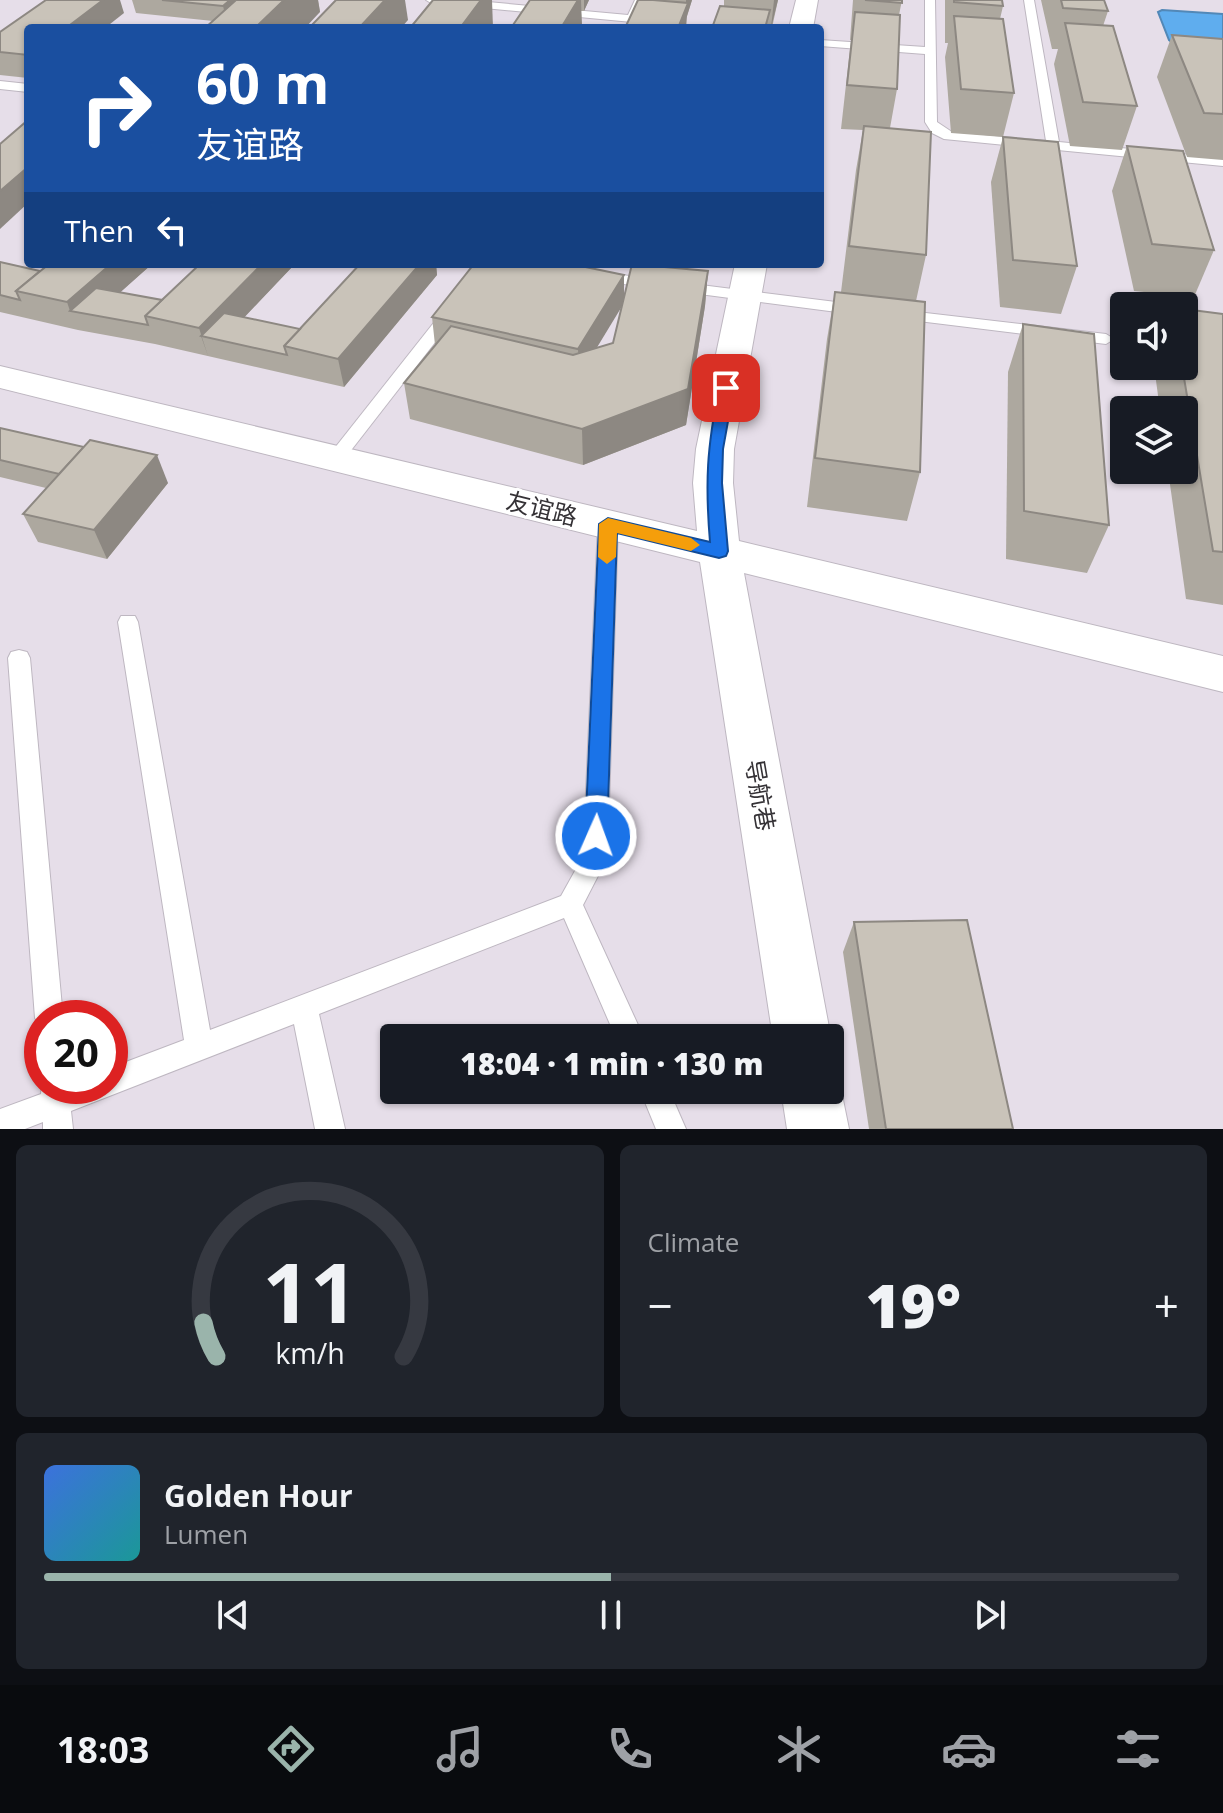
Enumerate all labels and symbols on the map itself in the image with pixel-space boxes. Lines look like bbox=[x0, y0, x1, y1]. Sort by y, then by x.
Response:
pin bbox=[692, 354, 760, 422]
street label: 友谊路 bbox=[503, 483, 581, 533]
street label: 导航巷 bbox=[738, 757, 784, 833]
position arrow bbox=[554, 794, 638, 878]
speed limit sign: 20 bbox=[24, 1000, 128, 1104]

